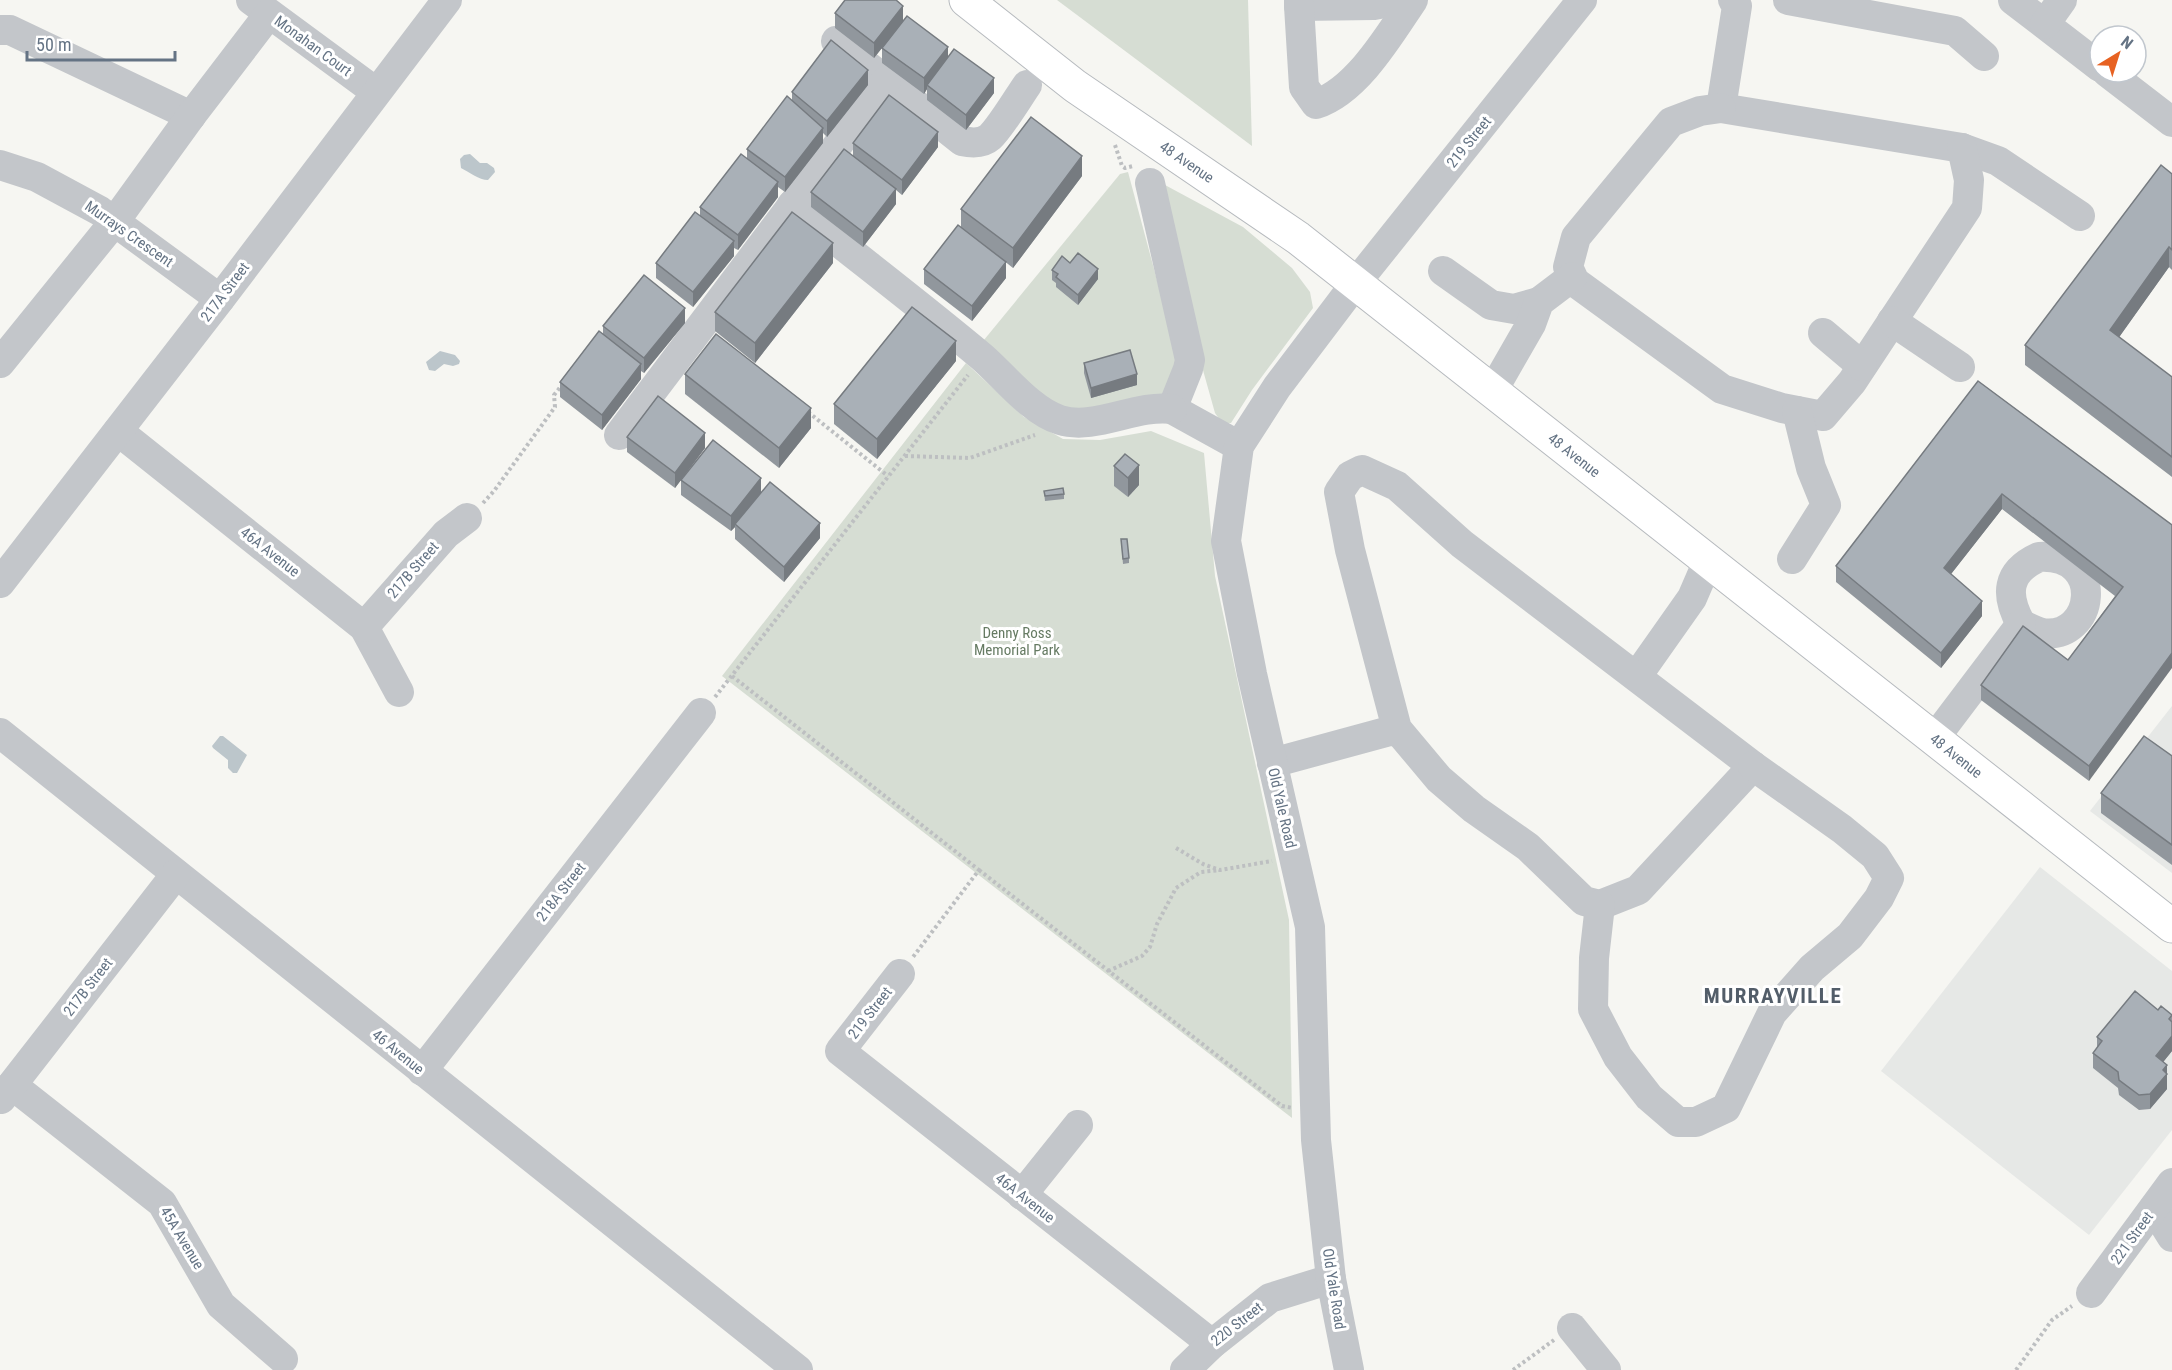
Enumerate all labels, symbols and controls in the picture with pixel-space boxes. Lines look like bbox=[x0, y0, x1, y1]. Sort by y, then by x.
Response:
street label: Monahan Court bbox=[271, 12, 355, 80]
scale bar bbox=[27, 24, 176, 62]
north arrow bbox=[2088, 24, 2148, 84]
text: N bbox=[2117, 32, 2137, 53]
text: 50 m bbox=[36, 34, 71, 55]
street label: 219 Street bbox=[1443, 113, 1495, 171]
street label: 48 Avenue bbox=[1156, 137, 1217, 187]
street label: Murrays Crescent bbox=[81, 197, 177, 271]
street label: 217A Street bbox=[197, 259, 253, 325]
street label: 48 Avenue bbox=[1544, 429, 1604, 481]
street label: 46A Avenue bbox=[237, 523, 303, 581]
street label: 217B Street bbox=[384, 538, 442, 602]
park label: Denny Ross Memorial Park bbox=[974, 624, 1060, 659]
street label: 48 Avenue bbox=[1926, 730, 1986, 782]
street label: Old Yale Road bbox=[1264, 766, 1300, 850]
street label: 218A Street bbox=[533, 859, 589, 925]
street label: 217B Street bbox=[60, 954, 116, 1020]
street label: 219 Street bbox=[844, 983, 896, 1043]
district label: MURRAYVILLE bbox=[1704, 984, 1842, 1008]
street label: 46 Avenue bbox=[368, 1026, 428, 1078]
street label: 46A Avenue bbox=[992, 1169, 1058, 1227]
street label: 45A Avenue bbox=[156, 1203, 208, 1273]
street label: 221 Street bbox=[2107, 1208, 2157, 1268]
street label: Old Yale Road bbox=[1319, 1247, 1349, 1331]
street label: 220 Street bbox=[1207, 1298, 1267, 1350]

